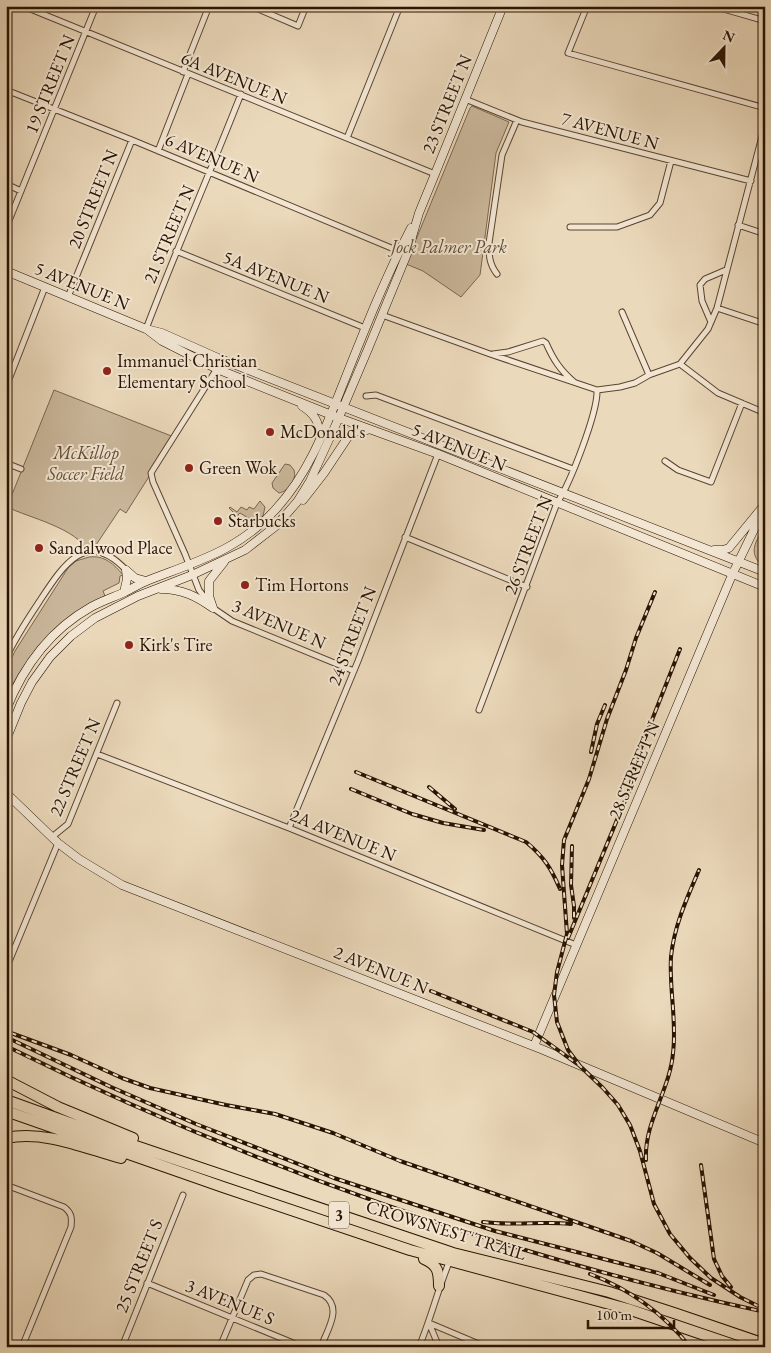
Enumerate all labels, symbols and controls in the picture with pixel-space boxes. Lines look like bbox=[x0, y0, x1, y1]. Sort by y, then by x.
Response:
north arrow bbox=[698, 22, 748, 72]
text: N bbox=[720, 25, 738, 47]
street label: 19 STREET N bbox=[19, 30, 80, 137]
street label: 6A AVENUE N bbox=[178, 46, 291, 110]
street label: 23 STREET N bbox=[416, 50, 477, 157]
street label: 7 AVENUE N bbox=[559, 106, 662, 155]
street label: 6 AVENUE N bbox=[162, 127, 263, 188]
street label: 20 STREET N bbox=[62, 145, 123, 252]
street label: 21 STREET N bbox=[138, 181, 200, 286]
park label: Jock Palmer Park bbox=[387, 235, 507, 258]
street label: 5A AVENUE N bbox=[220, 245, 333, 309]
street label: 5 AVENUE N bbox=[32, 256, 134, 315]
place label: Immanuel Christian Elementary School bbox=[117, 349, 258, 393]
marker: Immanuel Christian Elementary School bbox=[101, 365, 113, 377]
street label: 5 AVENUE N bbox=[409, 417, 511, 476]
place label: McDonald's bbox=[280, 420, 365, 443]
marker: McDonald's bbox=[264, 426, 276, 438]
park label: McKillop Soccer Field bbox=[47, 441, 125, 485]
place label: Green Wok bbox=[199, 456, 277, 479]
marker: Green Wok bbox=[183, 462, 195, 474]
street label: 26 STREET N bbox=[498, 491, 557, 598]
place label: Starbucks bbox=[228, 509, 296, 532]
marker: Starbucks bbox=[212, 515, 224, 527]
place label: Sandalwood Place bbox=[49, 536, 173, 559]
marker: Sandalwood Place bbox=[33, 542, 45, 554]
place label: Tim Hortons bbox=[255, 573, 349, 596]
marker: Tim Hortons bbox=[239, 579, 251, 591]
street label: 24 STREET N bbox=[322, 582, 381, 689]
street label: 3 AVENUE N bbox=[229, 593, 330, 654]
place label: Kirk's Tire bbox=[139, 633, 213, 656]
marker: Kirk's Tire bbox=[123, 639, 135, 651]
street label: 22 STREET N bbox=[44, 714, 106, 819]
street label: 28 STREET N bbox=[603, 717, 665, 822]
street label: 2A AVENUE N bbox=[287, 803, 400, 867]
street label: 2 AVENUE N bbox=[331, 940, 433, 999]
street label: CROWSNEST TRAIL bbox=[363, 1194, 529, 1265]
road number: 3 bbox=[329, 1202, 349, 1228]
street label: 25 STREET S bbox=[109, 1216, 168, 1316]
street label: 3 AVENUE S bbox=[182, 1273, 278, 1330]
scale bar bbox=[588, 1298, 675, 1330]
text: 100 m bbox=[596, 1305, 633, 1324]

